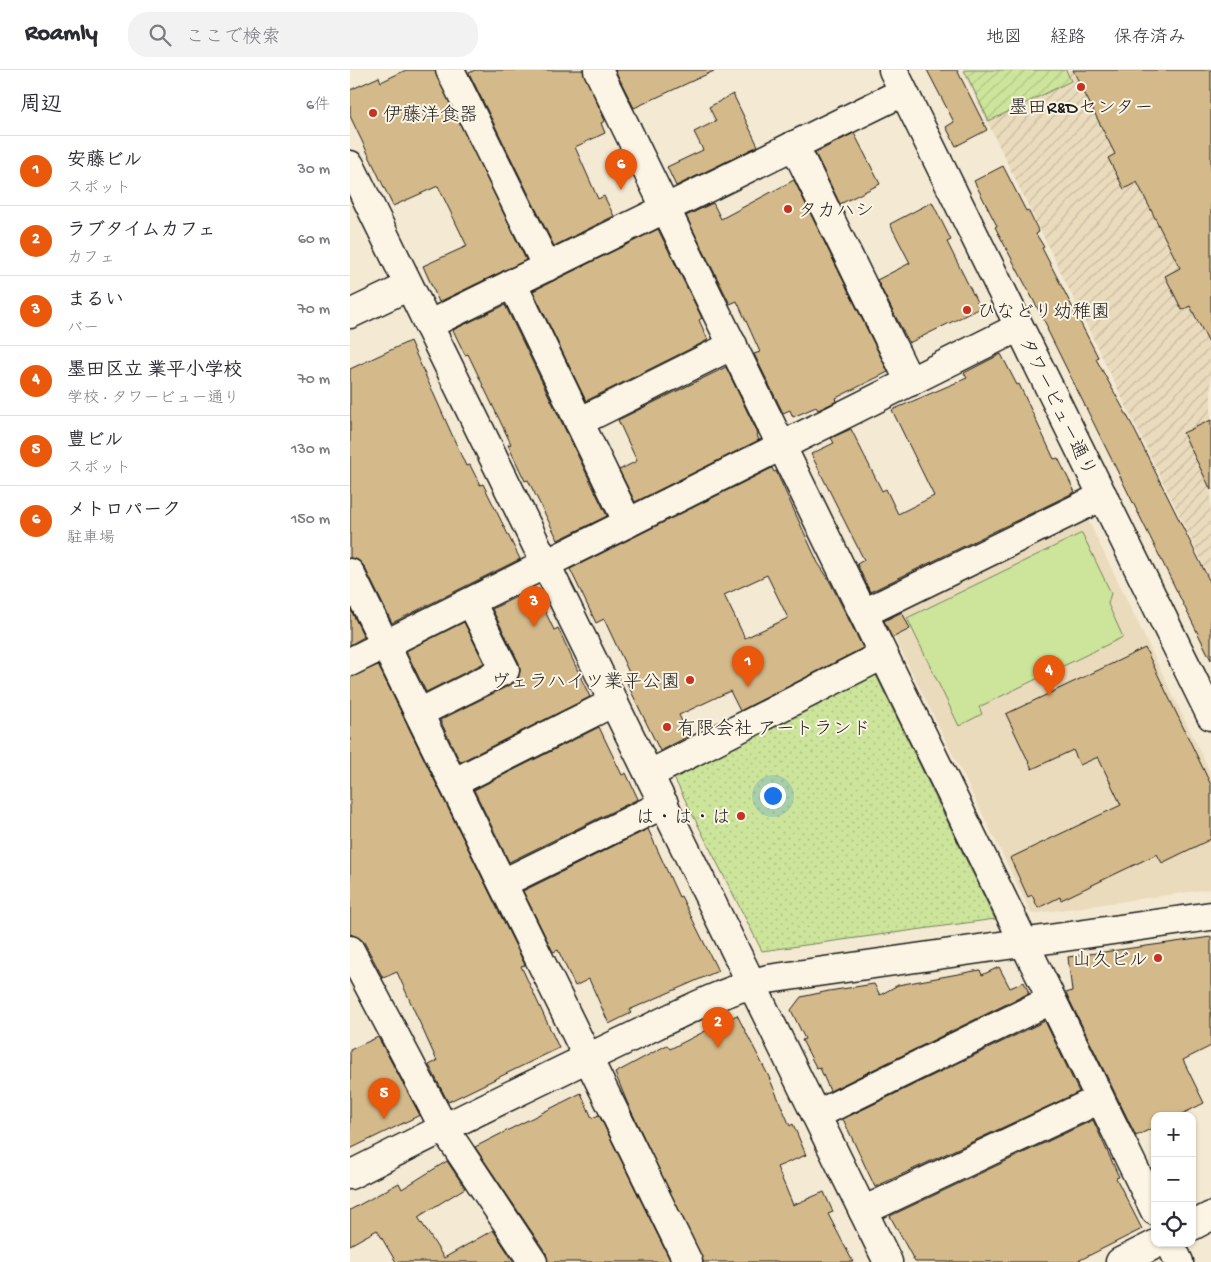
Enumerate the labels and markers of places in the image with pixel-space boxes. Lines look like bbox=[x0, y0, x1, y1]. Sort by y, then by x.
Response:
marker: 墨田R&Dセンター bbox=[1075, 81, 1087, 93]
place label: 墨田R&Dセンター bbox=[1009, 98, 1153, 121]
place label: 伊藤洋食器 bbox=[383, 104, 478, 128]
marker: 伊藤洋食器 bbox=[367, 107, 379, 119]
pin: 6 bbox=[605, 149, 637, 190]
place label: タカハシ bbox=[798, 201, 874, 224]
marker: タカハシ bbox=[782, 203, 794, 215]
place label: ひなどり幼稚園 bbox=[977, 301, 1110, 325]
marker: ひなどり幼稚園 bbox=[961, 304, 973, 316]
pin: 3 bbox=[518, 586, 550, 627]
pin: 1 bbox=[732, 646, 764, 687]
pin: 4 bbox=[1033, 655, 1065, 696]
place label: ヴェラハイツ業平公園 bbox=[491, 671, 680, 695]
marker: ヴェラハイツ業平公園 bbox=[684, 674, 696, 686]
place label: 有限会社 アートランド bbox=[677, 718, 871, 742]
marker: 有限会社 アートランド bbox=[661, 721, 673, 733]
place label: は・は・は bbox=[636, 808, 731, 831]
marker: は・は・は bbox=[735, 810, 747, 822]
place label: 山久ビル bbox=[1072, 950, 1148, 973]
marker: 山久ビル bbox=[1152, 952, 1164, 964]
pin: 2 bbox=[702, 1007, 734, 1048]
pin: 5 bbox=[368, 1078, 400, 1119]

